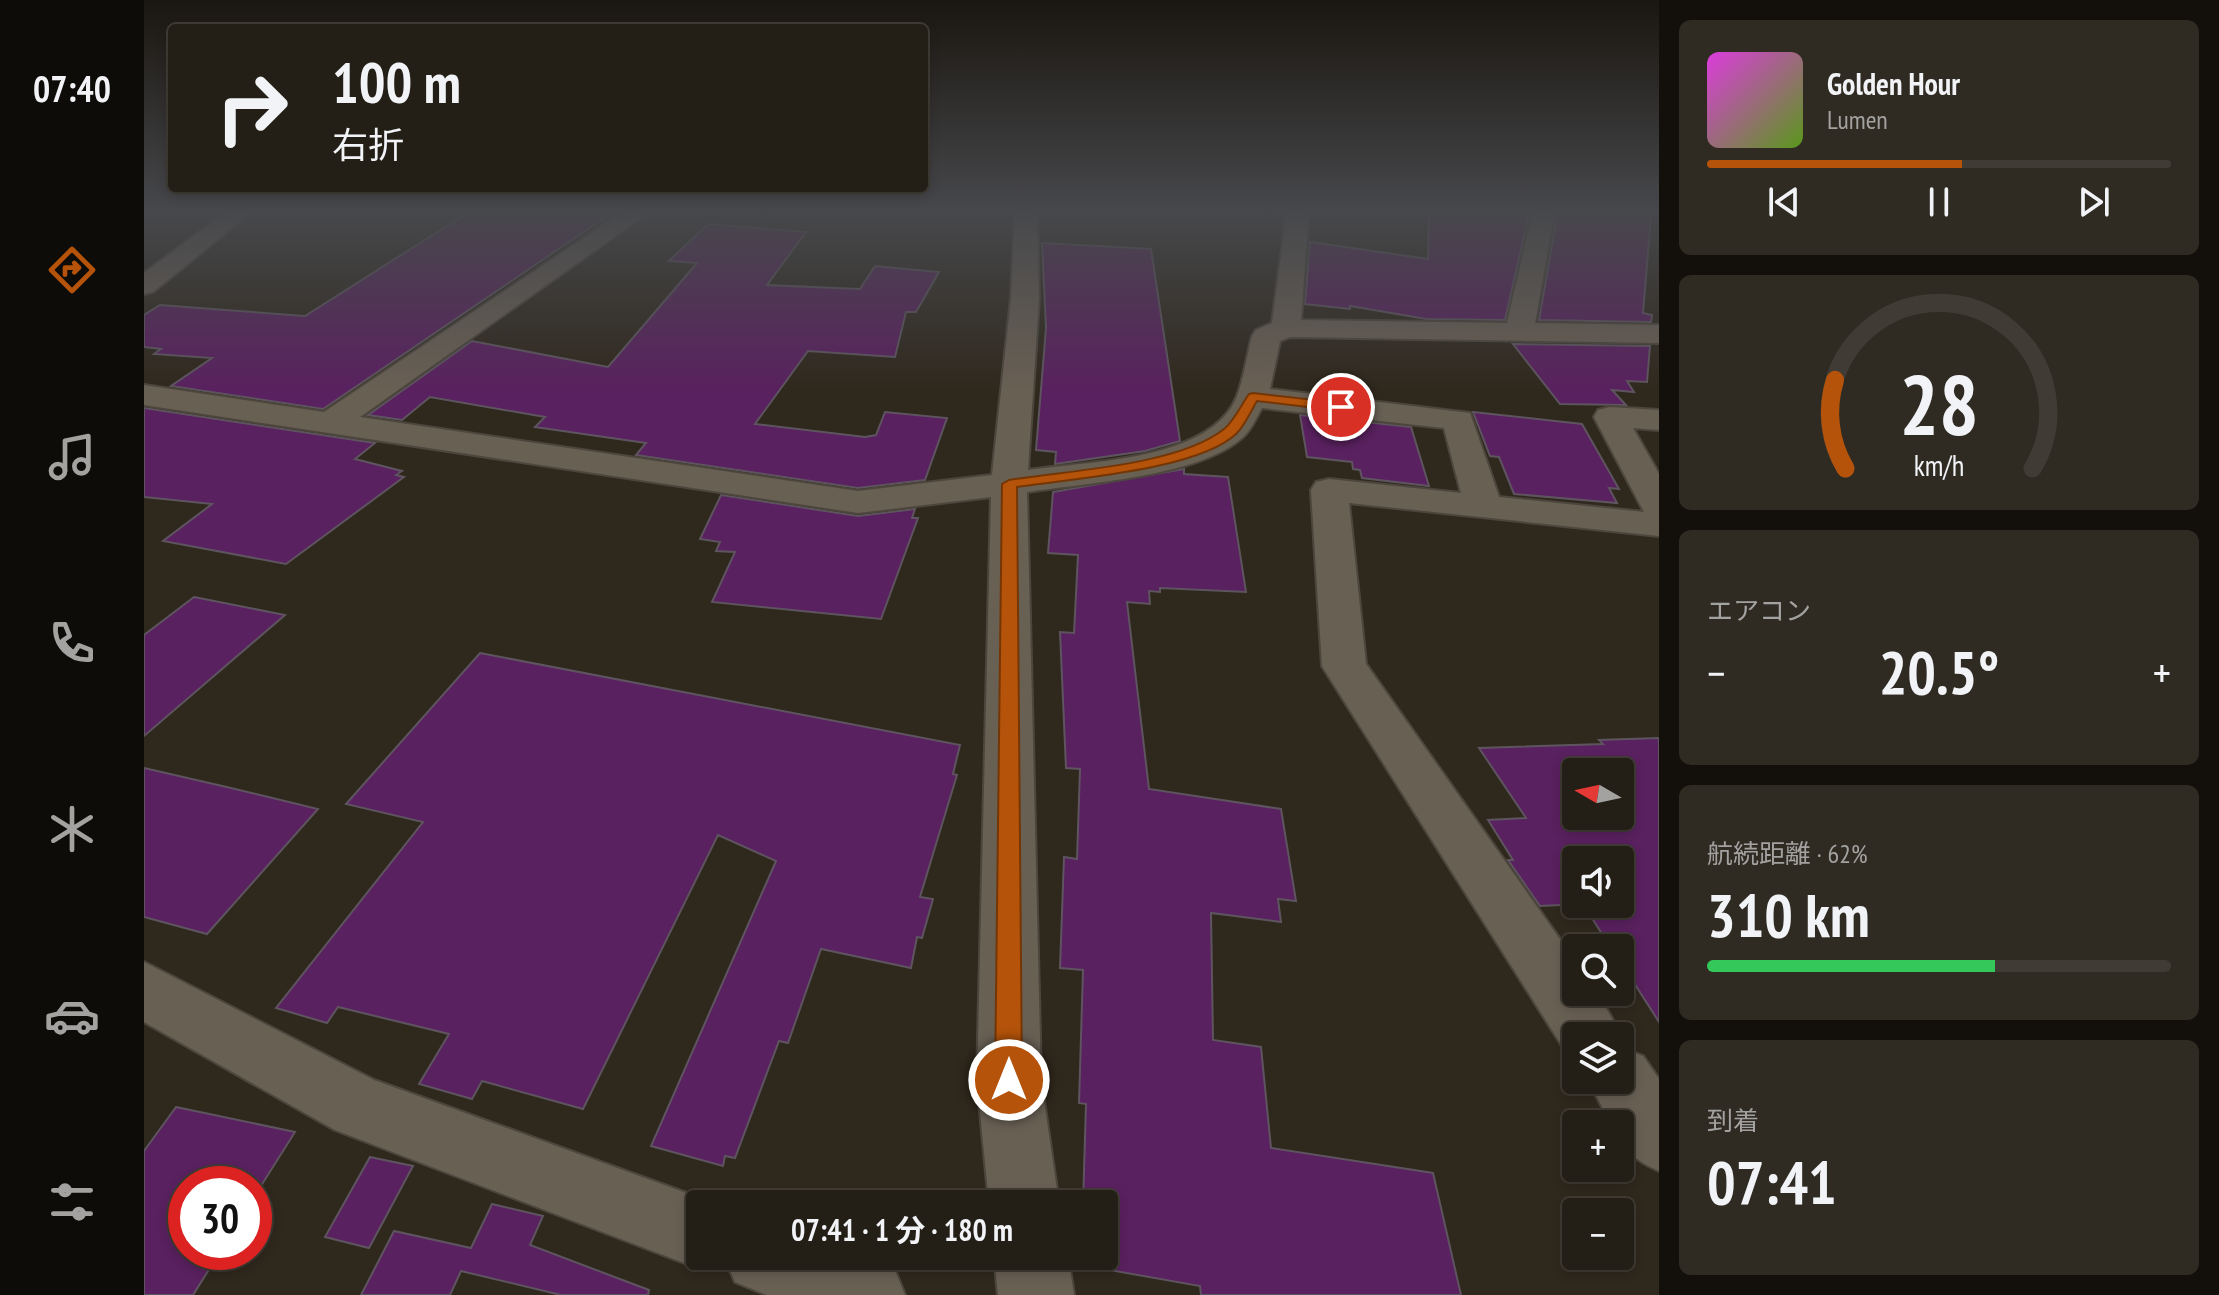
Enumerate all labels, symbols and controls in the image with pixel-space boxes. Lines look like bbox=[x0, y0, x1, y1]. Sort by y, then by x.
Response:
text: 100 m bbox=[332, 46, 461, 118]
icon: right bbox=[200, 56, 304, 160]
text: Golden Hour bbox=[1827, 64, 1960, 103]
text: 07:40 bbox=[33, 65, 111, 112]
text: Lumen bbox=[1827, 103, 1888, 136]
text: 右折 bbox=[332, 121, 404, 168]
icon: previous bbox=[1762, 180, 1806, 224]
icon: pause bbox=[1917, 180, 1961, 224]
icon: next bbox=[2072, 180, 2116, 224]
icon: directions bbox=[44, 242, 100, 298]
text: 28 bbox=[1899, 349, 1979, 457]
pin bbox=[1307, 373, 1375, 441]
icon: arrive bbox=[1319, 385, 1363, 429]
icon: music bbox=[44, 429, 100, 485]
text: km/h bbox=[1914, 447, 1964, 484]
text: エアコン bbox=[1707, 594, 1811, 627]
icon: phone bbox=[44, 615, 100, 671]
text: 20.5° bbox=[1879, 633, 1999, 711]
text: − bbox=[1707, 644, 1725, 701]
text: + bbox=[2153, 644, 2171, 701]
north arrow bbox=[1562, 758, 1634, 830]
map controls bbox=[1562, 758, 1634, 1270]
icon: climate bbox=[44, 801, 100, 857]
text: 航続距離 · 62% bbox=[1707, 837, 1868, 870]
button: sound bbox=[1562, 846, 1634, 918]
text: 310 km bbox=[1707, 876, 1870, 954]
button: search bbox=[1562, 934, 1634, 1006]
icon: car bbox=[44, 988, 100, 1044]
button: layers bbox=[1562, 1022, 1634, 1094]
position arrow bbox=[967, 1038, 1051, 1122]
text: 到着 bbox=[1707, 1104, 1759, 1137]
button: + bbox=[1562, 1110, 1634, 1182]
text: 07:41 bbox=[1707, 1143, 1837, 1221]
speed limit sign: 30 bbox=[168, 1166, 272, 1270]
icon: filters bbox=[44, 1174, 100, 1230]
button: − bbox=[1562, 1198, 1634, 1270]
text: 07:41 · 1 分 · 180 m bbox=[791, 1210, 1013, 1249]

